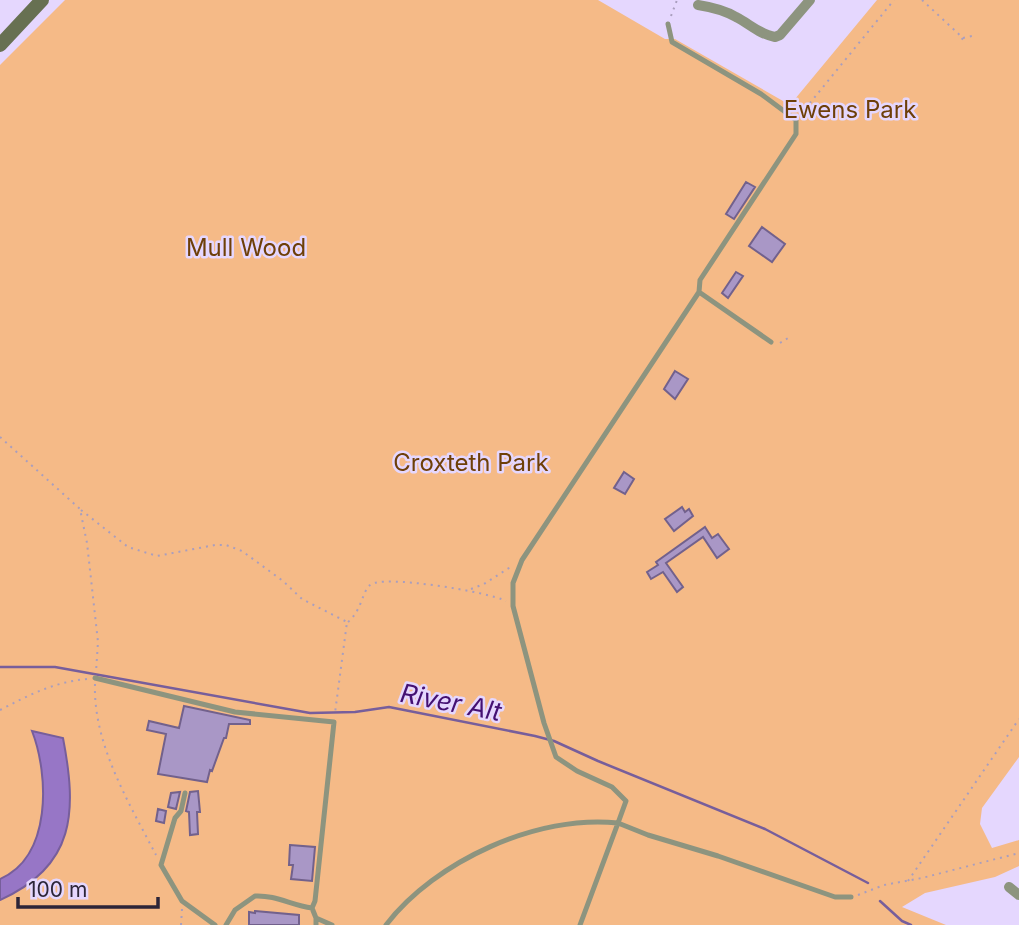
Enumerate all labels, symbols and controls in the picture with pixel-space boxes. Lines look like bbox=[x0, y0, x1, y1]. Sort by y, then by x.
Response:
park label: Ewens Park bbox=[784, 95, 916, 124]
park label: Mull Wood bbox=[186, 233, 306, 262]
park label: Croxteth Park bbox=[393, 448, 549, 477]
water label: River Alt bbox=[398, 677, 505, 727]
scale bar bbox=[18, 866, 158, 910]
text: 100 m bbox=[28, 877, 87, 902]

